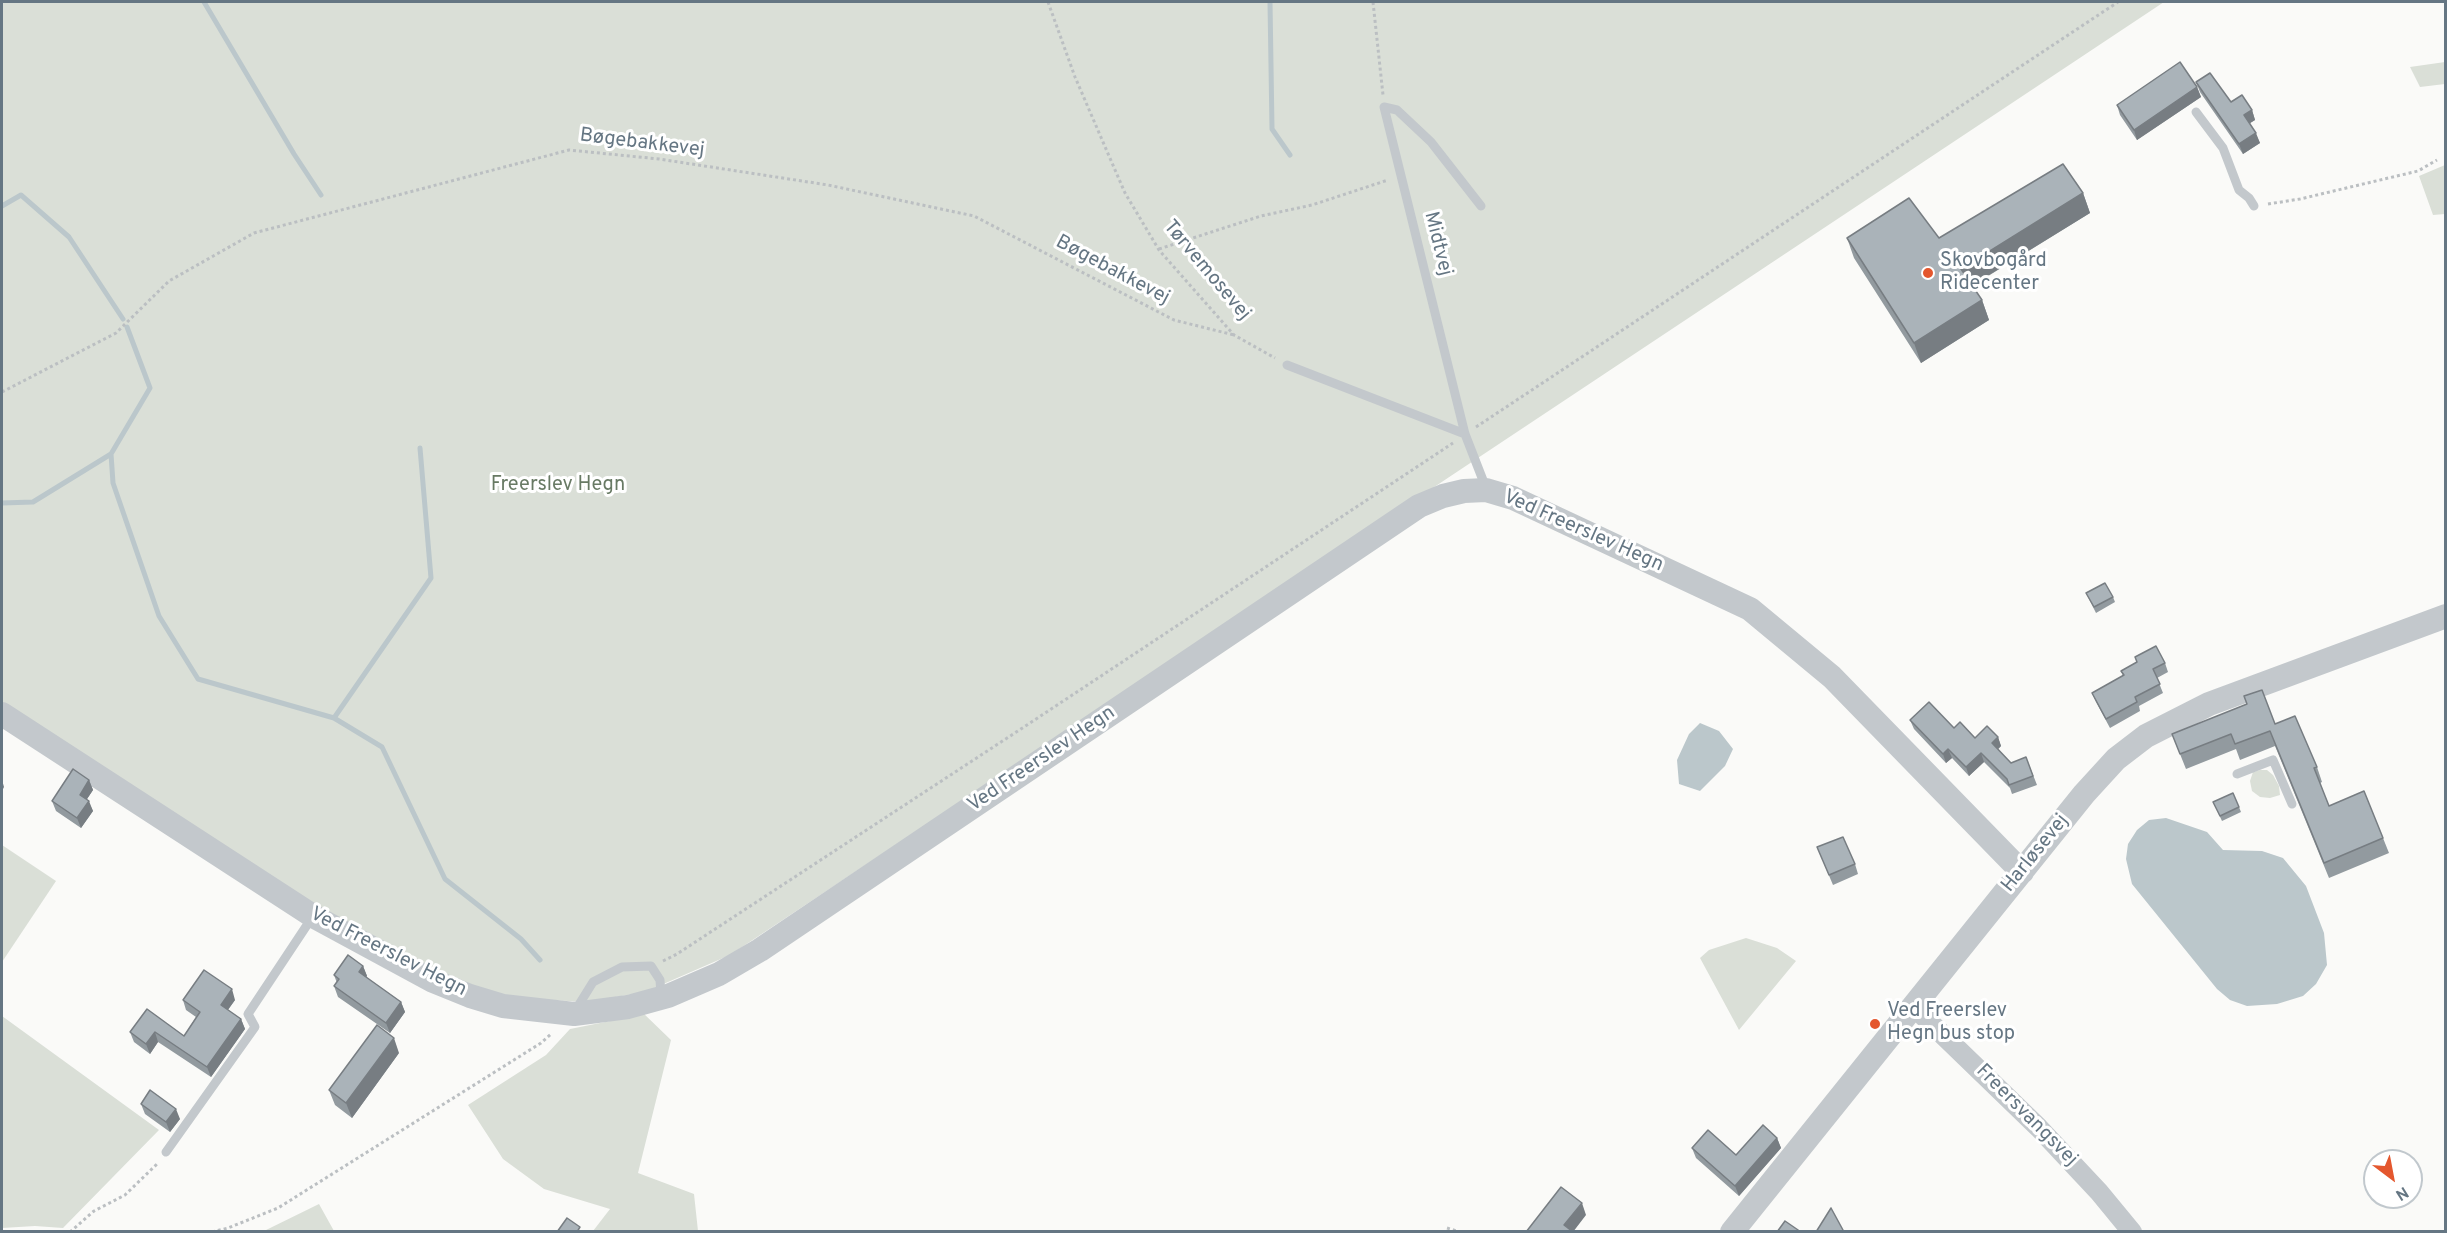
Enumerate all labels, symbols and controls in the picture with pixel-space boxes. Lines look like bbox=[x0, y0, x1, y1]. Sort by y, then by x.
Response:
street label: Bøgebakkevej bbox=[578, 124, 706, 164]
street label: Midtvej bbox=[1417, 209, 1457, 279]
street label: Tørvemosevej bbox=[1157, 216, 1255, 326]
street label: Bøgebakkevej bbox=[1051, 231, 1173, 311]
place label: Skovbogård Ridecenter bbox=[1940, 250, 2047, 297]
marker: Skovbogård Ridecenter bbox=[1921, 266, 1935, 280]
park label: Freerslev Hegn bbox=[491, 474, 625, 498]
street label: Ved Freerslev Hegn bbox=[1499, 486, 1667, 578]
street label: Ved Freerslev Hegn bbox=[964, 702, 1120, 818]
street label: Harløsevej bbox=[1997, 810, 2075, 898]
street label: Ved Freerslev Hegn bbox=[306, 903, 470, 1003]
place label: Ved Freerslev Hegn bus stop bbox=[1887, 1000, 2015, 1047]
marker: Ved Freerslev Hegn bus stop bbox=[1868, 1017, 1882, 1031]
street label: Freersvangsvej bbox=[1970, 1060, 2082, 1172]
north arrow bbox=[2363, 1149, 2423, 1209]
text: N bbox=[2391, 1181, 2412, 1204]

